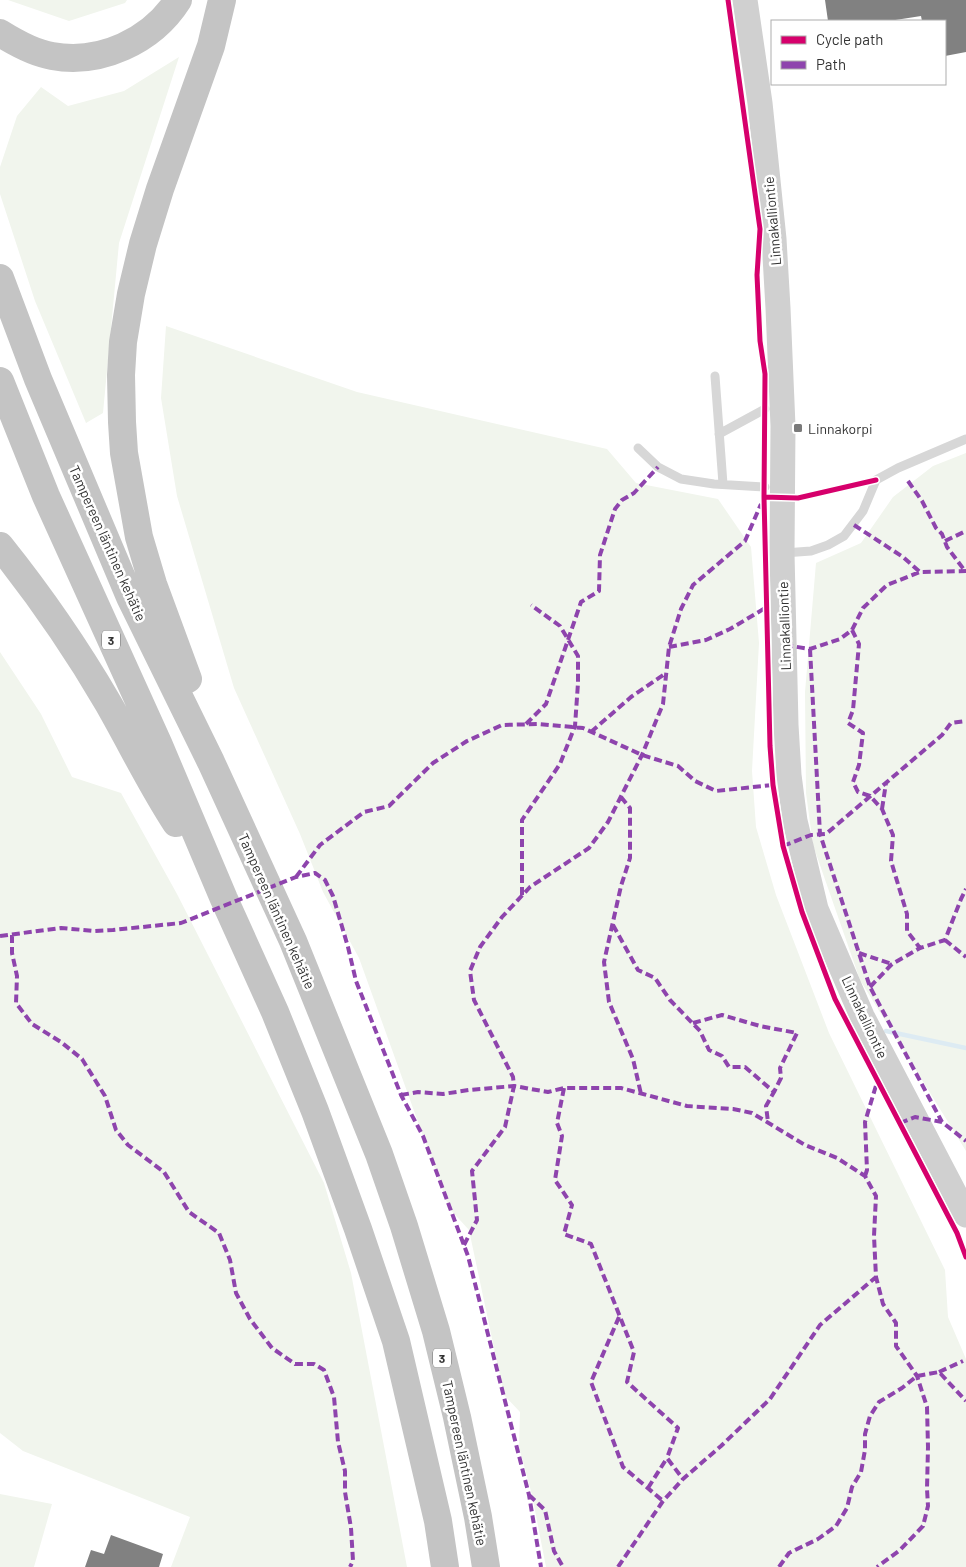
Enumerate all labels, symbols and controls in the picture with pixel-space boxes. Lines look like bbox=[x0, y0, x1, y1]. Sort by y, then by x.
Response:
legend bbox=[771, 20, 946, 85]
text: Cycle path bbox=[816, 30, 883, 48]
text: Path bbox=[816, 55, 846, 73]
street label: Linnakalliontie bbox=[760, 176, 784, 266]
place label: Linnakorpi bbox=[808, 420, 873, 437]
marker: Linnakorpi bbox=[792, 422, 804, 434]
street label: Tampereen läntinen kehätie bbox=[66, 462, 150, 624]
street label: Linnakalliontie bbox=[774, 581, 794, 671]
road number: 3 bbox=[102, 630, 120, 650]
street label: Tampereen läntinen kehätie bbox=[235, 830, 319, 992]
street label: Linnakalliontie bbox=[838, 973, 892, 1061]
road number: 3 bbox=[433, 1349, 451, 1368]
street label: Tampereen läntinen kehätie bbox=[439, 1379, 491, 1547]

